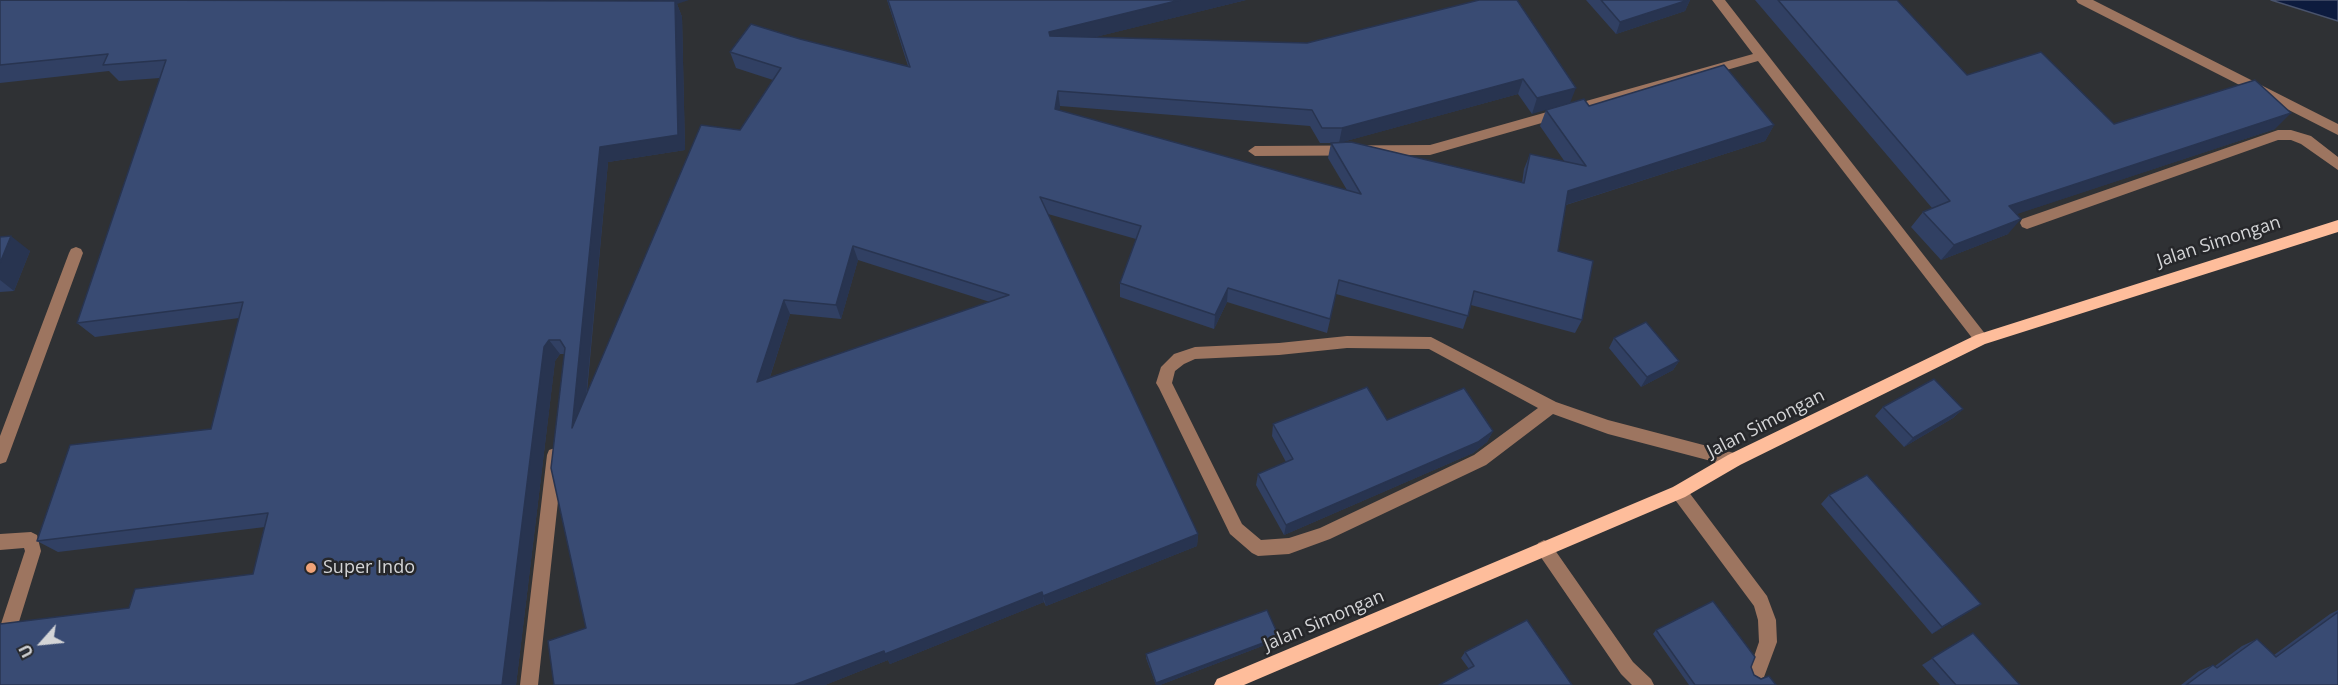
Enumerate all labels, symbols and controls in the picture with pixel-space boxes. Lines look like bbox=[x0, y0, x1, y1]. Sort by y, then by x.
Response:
street label: Jalan Simongan bbox=[2154, 212, 2284, 272]
street label: Jalan Simongan bbox=[1704, 385, 1828, 463]
place label: Super Indo bbox=[323, 557, 415, 579]
marker: Super Indo bbox=[304, 561, 318, 575]
street label: Jalan Simongan bbox=[1260, 586, 1388, 656]
north arrow bbox=[12, 613, 72, 673]
text: U bbox=[13, 641, 39, 662]

